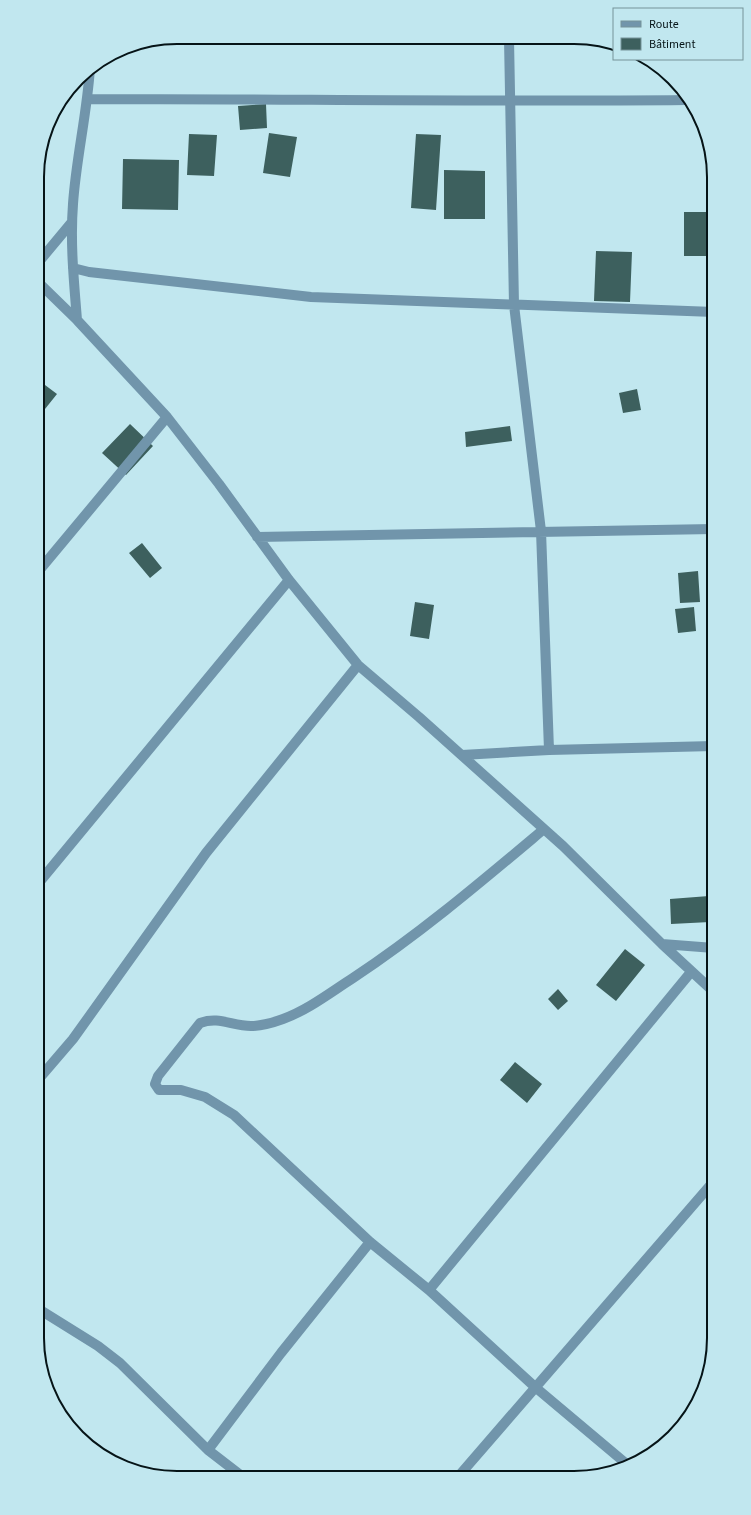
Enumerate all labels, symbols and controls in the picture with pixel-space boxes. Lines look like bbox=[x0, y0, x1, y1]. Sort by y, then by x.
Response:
legend bbox=[613, 8, 743, 60]
text: Route bbox=[649, 16, 679, 33]
text: Bâtiment bbox=[649, 36, 695, 53]

